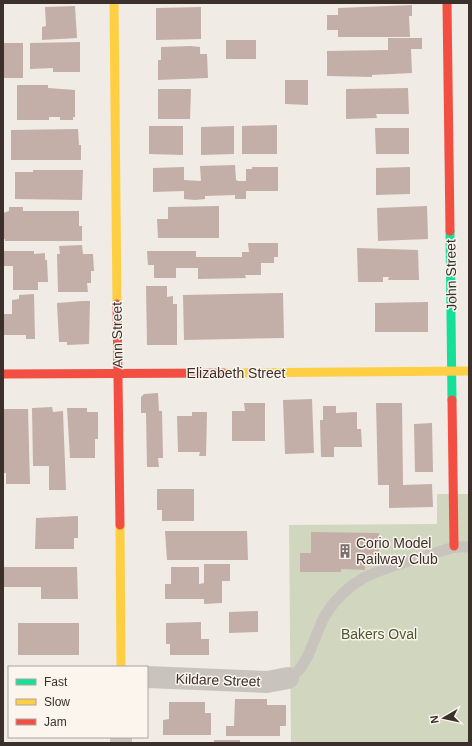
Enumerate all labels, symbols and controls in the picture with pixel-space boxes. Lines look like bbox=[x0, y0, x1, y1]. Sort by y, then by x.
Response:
street label: John Street bbox=[442, 239, 460, 311]
street label: Ann Street bbox=[108, 302, 126, 368]
street label: Elizabeth Street bbox=[187, 365, 286, 381]
place label: Corio Model Railway Club bbox=[356, 535, 438, 567]
building icon: Corio Model Railway Club bbox=[337, 543, 353, 559]
park label: Bakers Oval bbox=[341, 626, 417, 642]
legend bbox=[8, 666, 148, 738]
street label: Kildare Street bbox=[175, 671, 261, 689]
text: Fast bbox=[44, 675, 68, 689]
text: Slow bbox=[44, 695, 70, 709]
north arrow bbox=[424, 698, 464, 738]
text: Jam bbox=[44, 715, 67, 729]
text: N bbox=[428, 715, 441, 724]

